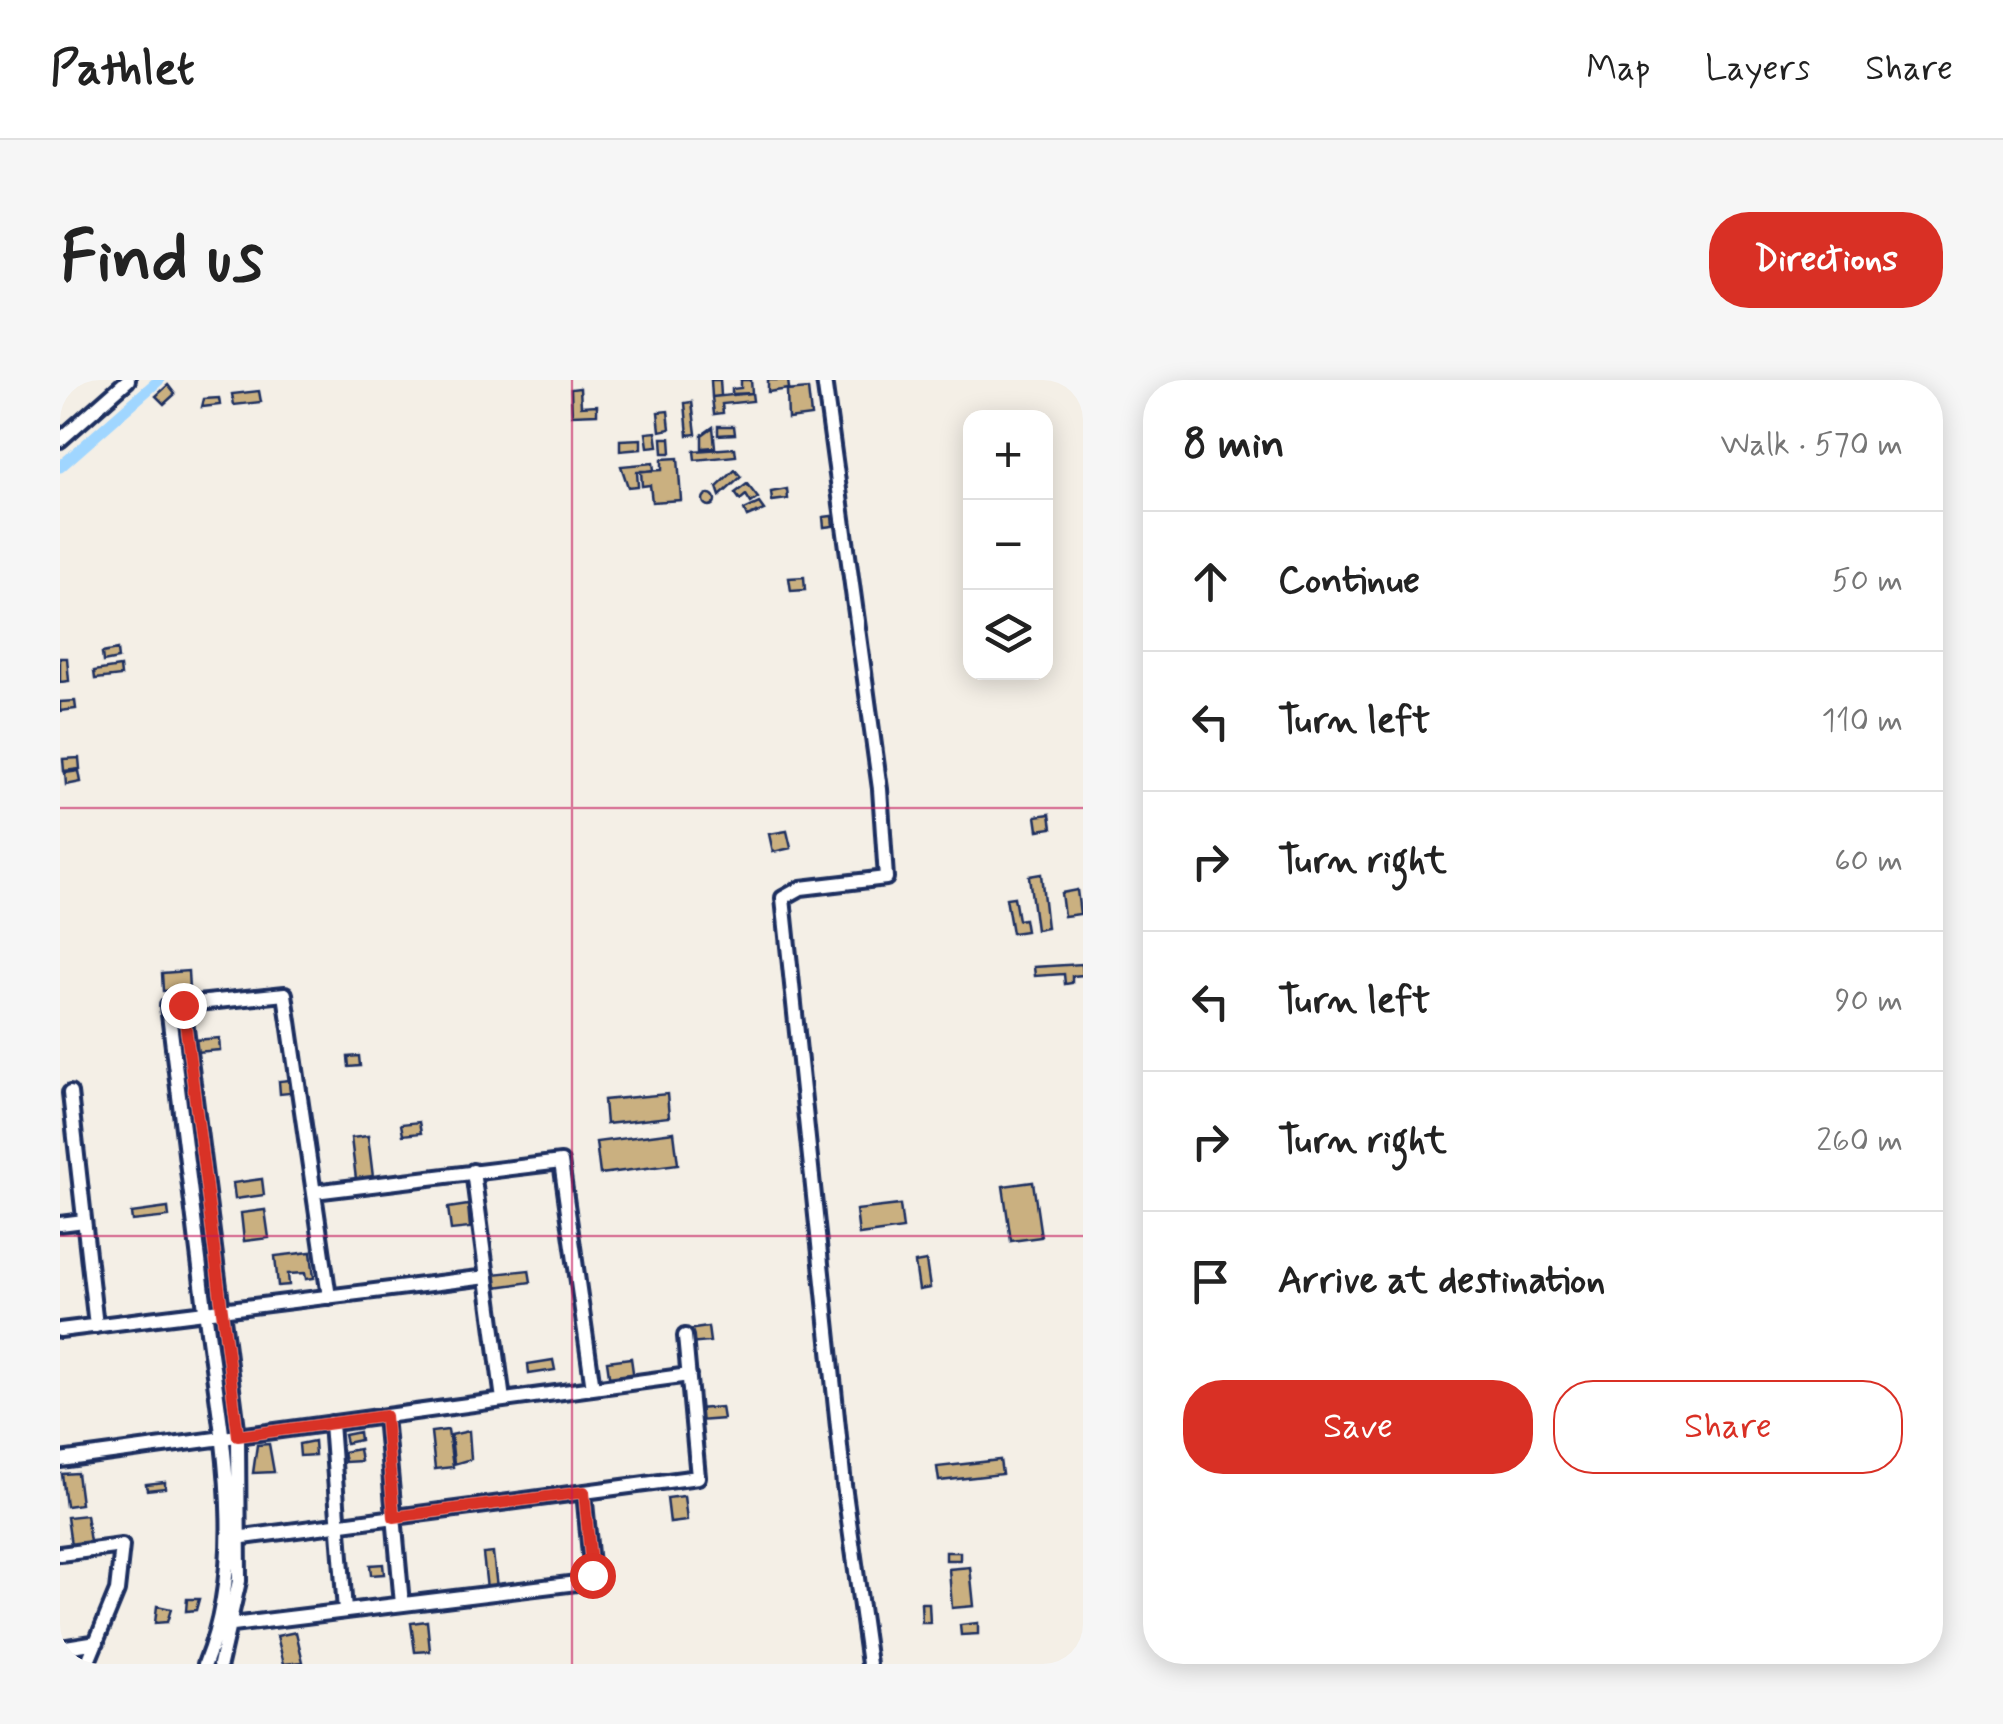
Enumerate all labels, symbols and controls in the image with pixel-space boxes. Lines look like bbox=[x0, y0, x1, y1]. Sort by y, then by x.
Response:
text: Pathlet bbox=[50, 38, 195, 101]
text: Map bbox=[1586, 46, 1650, 92]
text: Layers bbox=[1705, 46, 1810, 92]
text: Share bbox=[1865, 46, 1953, 92]
button: Directions bbox=[1709, 212, 1943, 308]
text: Find us bbox=[60, 214, 264, 306]
map controls bbox=[963, 410, 1053, 680]
button: + bbox=[963, 410, 1053, 500]
text: 8 min bbox=[1183, 418, 1285, 473]
text: Walk · 570 m bbox=[1721, 424, 1903, 466]
button: − bbox=[963, 500, 1053, 590]
icon: ahead bbox=[1183, 554, 1238, 609]
text: Continue bbox=[1278, 557, 1420, 606]
text: 50 m bbox=[1831, 560, 1903, 602]
button: layers bbox=[963, 590, 1053, 680]
icon: left bbox=[1183, 694, 1238, 749]
text: Turn left bbox=[1278, 697, 1430, 746]
text: 110 m bbox=[1822, 700, 1903, 742]
icon: right bbox=[1183, 834, 1238, 889]
text: Turn right bbox=[1278, 837, 1447, 886]
text: 60 m bbox=[1834, 840, 1903, 882]
icon: left bbox=[1183, 974, 1238, 1029]
text: Turn left bbox=[1278, 977, 1430, 1026]
text: 90 m bbox=[1835, 980, 1903, 1022]
route end bbox=[161, 983, 207, 1029]
icon: right bbox=[1183, 1114, 1238, 1169]
text: Turn right bbox=[1278, 1117, 1447, 1166]
text: 260 m bbox=[1816, 1120, 1903, 1162]
icon: arrive bbox=[1183, 1254, 1238, 1309]
text: Arrive at destination bbox=[1278, 1257, 1605, 1306]
button: Save bbox=[1183, 1380, 1533, 1474]
button: Share bbox=[1553, 1380, 1903, 1474]
route start bbox=[570, 1553, 616, 1599]

